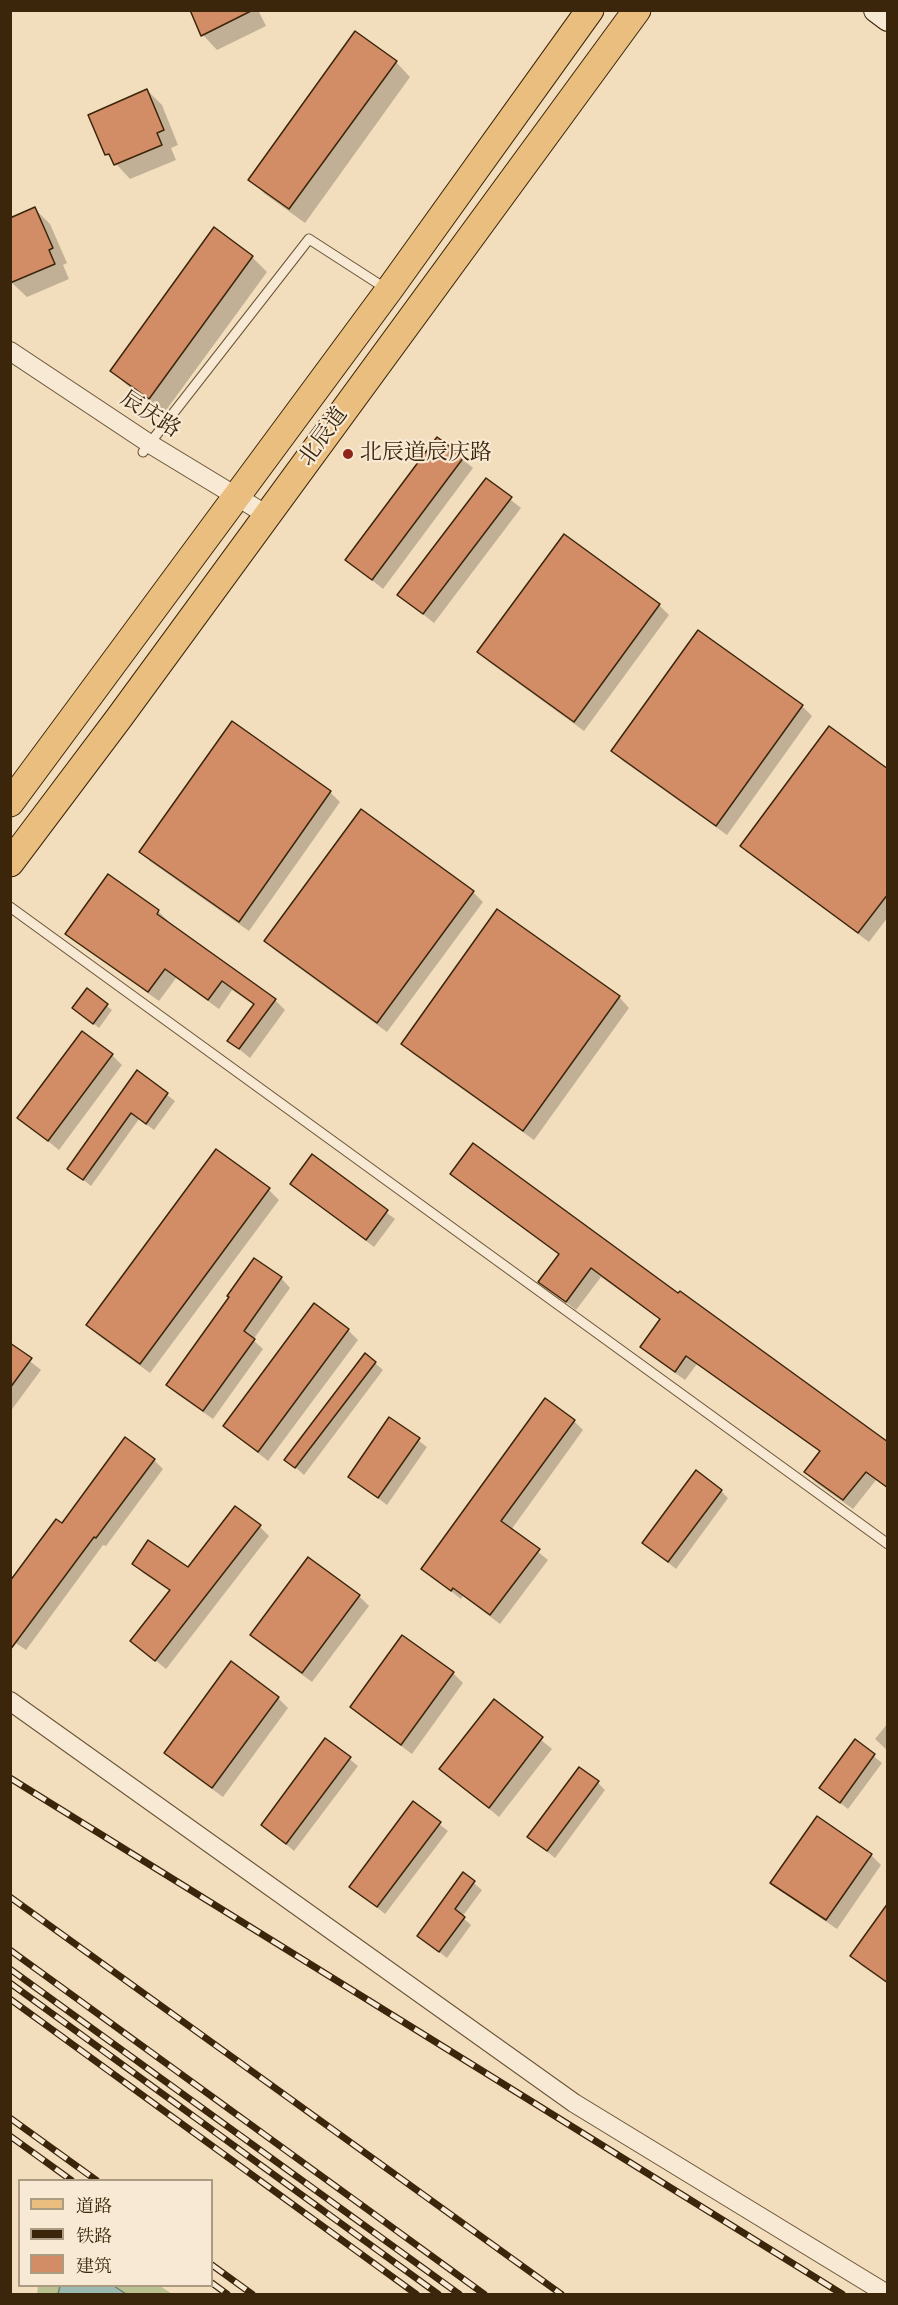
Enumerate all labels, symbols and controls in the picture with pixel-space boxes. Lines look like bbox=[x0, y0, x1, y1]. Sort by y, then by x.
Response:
street label: 辰庆路 bbox=[115, 386, 185, 444]
street label: 北辰道 bbox=[294, 403, 354, 471]
place label: 北辰道辰庆路 bbox=[360, 441, 492, 467]
marker: 北辰道辰庆路 bbox=[341, 447, 355, 461]
legend bbox=[18, 2179, 213, 2287]
text: 道路 bbox=[76, 2196, 112, 2217]
text: 铁路 bbox=[76, 2226, 112, 2247]
text: 建筑 bbox=[76, 2256, 112, 2277]

